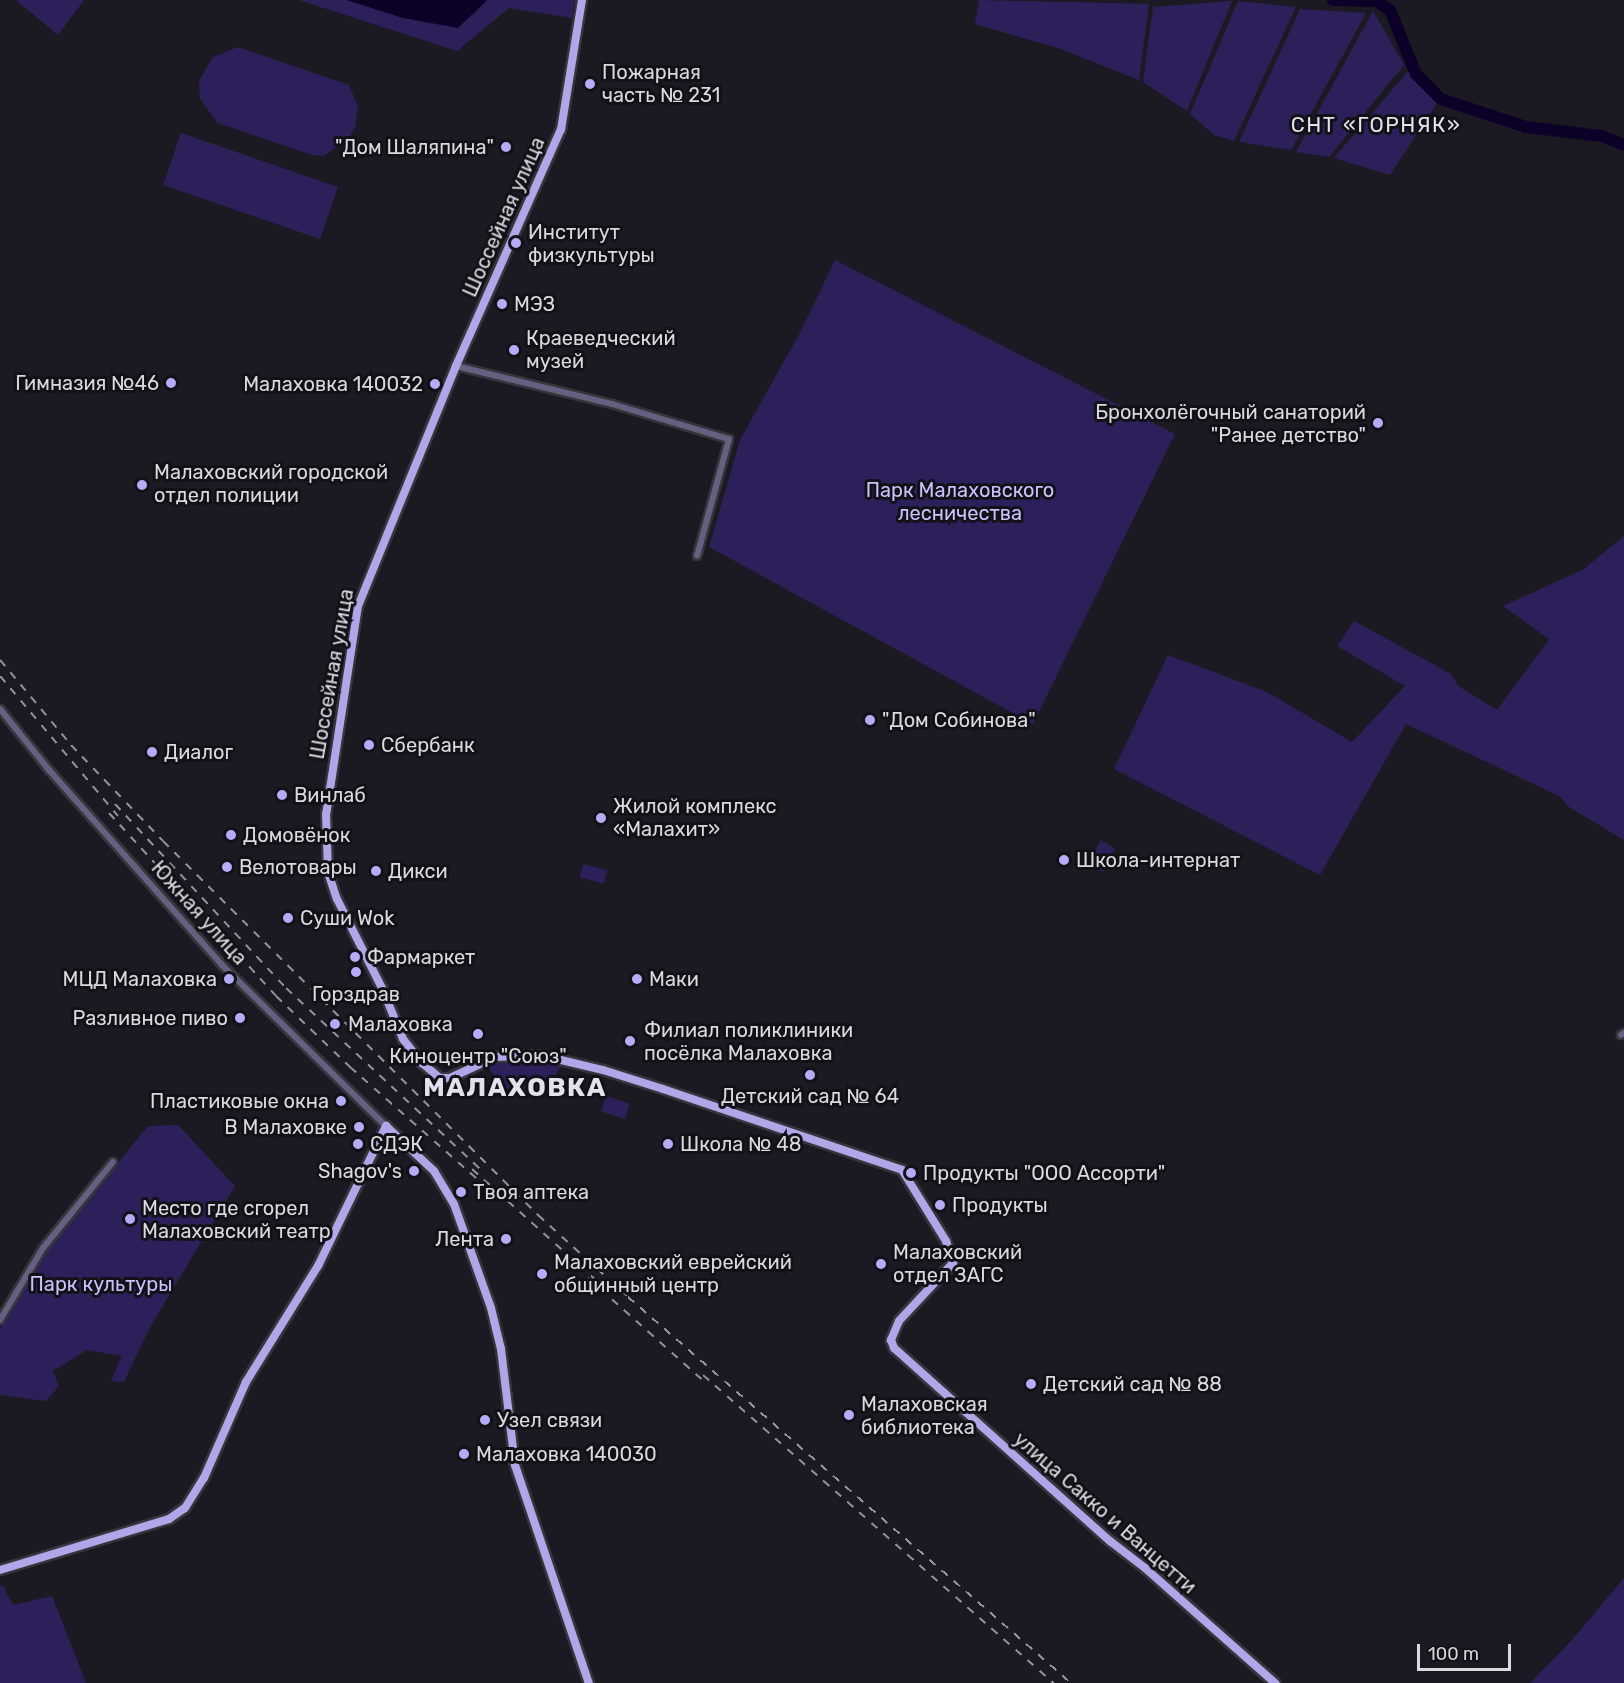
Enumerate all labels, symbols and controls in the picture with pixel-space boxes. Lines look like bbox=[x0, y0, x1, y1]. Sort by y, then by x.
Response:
place label: Пожарная часть № 231 bbox=[602, 60, 720, 107]
marker: Пожарная часть № 231 bbox=[583, 77, 597, 91]
district label: СНТ «ГОРНЯК» bbox=[1291, 112, 1461, 138]
street label: Шоссейная улица bbox=[458, 133, 550, 301]
place label: "Дом Шаляпина" bbox=[335, 135, 494, 159]
marker: "Дом Шаляпина" bbox=[499, 140, 513, 154]
place label: Институт физкультуры bbox=[528, 220, 655, 267]
marker: Институт физкультуры bbox=[509, 236, 523, 250]
place label: МЭЗ bbox=[514, 292, 555, 316]
marker: МЭЗ bbox=[495, 297, 509, 311]
place label: Краеведческий музей bbox=[526, 326, 676, 373]
marker: Краеведческий музей bbox=[507, 343, 521, 357]
place label: Гимназия №46 bbox=[15, 371, 159, 395]
place label: Малаховка 140032 bbox=[243, 372, 423, 396]
marker: Гимназия №46 bbox=[164, 376, 178, 390]
marker: Малаховка 140032 bbox=[428, 377, 442, 391]
place label: Бронхолёгочный санаторий "Ранее детство" bbox=[1095, 400, 1366, 447]
marker: Бронхолёгочный санаторий "Ранее детство" bbox=[1371, 416, 1385, 430]
place label: Малаховский городской отдел полиции bbox=[154, 461, 388, 508]
marker: Малаховский городской отдел полиции bbox=[135, 478, 149, 492]
park label: Парк Малаховского лесничества bbox=[866, 479, 1054, 526]
street label: Шоссейная улица bbox=[305, 587, 359, 761]
place label: "Дом Собинова" bbox=[882, 708, 1036, 732]
marker: "Дом Собинова" bbox=[863, 713, 877, 727]
place label: Сбербанк bbox=[381, 733, 475, 757]
marker: Сбербанк bbox=[362, 738, 376, 752]
place label: Диалог bbox=[164, 740, 233, 764]
marker: Диалог bbox=[145, 745, 159, 759]
place label: Винлаб bbox=[294, 783, 366, 807]
marker: Винлаб bbox=[275, 788, 289, 802]
place label: Жилой комплекс «Малахит» bbox=[613, 795, 776, 842]
marker: Жилой комплекс «Малахит» bbox=[594, 811, 608, 825]
place label: Домовёнок bbox=[243, 823, 351, 847]
marker: Домовёнок bbox=[224, 828, 238, 842]
place label: Школа-интернат bbox=[1076, 848, 1240, 872]
marker: Школа-интернат bbox=[1057, 853, 1071, 867]
place label: Велотовары bbox=[239, 855, 357, 879]
street label: Южная улица bbox=[146, 856, 252, 970]
place label: Дикси bbox=[388, 859, 448, 883]
marker: Велотовары bbox=[220, 860, 234, 874]
marker: Дикси bbox=[369, 864, 383, 878]
place label: Суши Wok bbox=[300, 906, 395, 930]
marker: Суши Wok bbox=[281, 911, 295, 925]
place label: Фармаркет bbox=[367, 945, 475, 969]
marker: Фармаркет bbox=[348, 950, 362, 964]
marker: Горздрав bbox=[349, 965, 363, 979]
place label: МЦД Малаховка bbox=[63, 967, 217, 991]
place label: Маки bbox=[649, 967, 699, 991]
marker: МЦД Малаховка bbox=[222, 972, 236, 986]
marker: Маки bbox=[630, 972, 644, 986]
place label: Горздрав bbox=[312, 982, 400, 1006]
place label: Разливное пиво bbox=[72, 1006, 228, 1030]
marker: Разливное пиво bbox=[233, 1011, 247, 1025]
place label: Малаховка bbox=[348, 1012, 453, 1036]
marker: Малаховка bbox=[326, 1015, 344, 1033]
place label: Филиал поликлиники посёлка Малаховка bbox=[644, 1018, 853, 1065]
marker: Киноцентр "Союз" bbox=[471, 1027, 485, 1041]
marker: Филиал поликлиники посёлка Малаховка bbox=[621, 1032, 639, 1050]
place label: Киноцентр "Союз" bbox=[389, 1044, 567, 1068]
marker: Детский сад № 64 bbox=[803, 1068, 817, 1082]
district label: МАЛАХОВКА bbox=[423, 1072, 607, 1104]
place label: Детский сад № 64 bbox=[721, 1084, 899, 1108]
place label: Пластиковые окна bbox=[150, 1089, 329, 1113]
marker: Пластиковые окна bbox=[334, 1094, 348, 1108]
place label: В Малаховке bbox=[224, 1115, 347, 1139]
marker: В Малаховке bbox=[352, 1120, 366, 1134]
place label: СДЭК bbox=[370, 1132, 423, 1156]
place label: Школа № 48 bbox=[680, 1132, 801, 1156]
marker: СДЭК bbox=[351, 1137, 365, 1151]
marker: Школа № 48 bbox=[661, 1137, 675, 1151]
place label: Shagov's bbox=[318, 1159, 402, 1183]
place label: Продукты "ООО Ассорти" bbox=[923, 1161, 1165, 1185]
marker: Shagov's bbox=[407, 1164, 421, 1178]
marker: Продукты "ООО Ассорти" bbox=[904, 1166, 918, 1180]
place label: Твоя аптека bbox=[473, 1180, 589, 1204]
marker: Твоя аптека bbox=[454, 1185, 468, 1199]
place label: Продукты bbox=[952, 1193, 1048, 1217]
place label: Место где сгорел Малаховский театр bbox=[142, 1196, 331, 1243]
marker: Продукты bbox=[933, 1198, 947, 1212]
marker: Место где сгорел Малаховский театр bbox=[123, 1212, 137, 1226]
place label: Лента bbox=[435, 1227, 494, 1251]
marker: Лента bbox=[499, 1232, 513, 1246]
place label: Малаховский отдел ЗАГС bbox=[893, 1240, 1022, 1287]
place label: Малаховский еврейский общинный центр bbox=[554, 1250, 792, 1297]
marker: Малаховский отдел ЗАГС bbox=[874, 1257, 888, 1271]
marker: Малаховский еврейский общинный центр bbox=[535, 1267, 549, 1281]
park label: Парк культуры bbox=[30, 1272, 172, 1296]
place label: Детский сад № 88 bbox=[1043, 1372, 1222, 1396]
marker: Детский сад № 88 bbox=[1024, 1377, 1038, 1391]
place label: Малаховская библиотека bbox=[861, 1392, 988, 1439]
place label: Узел связи bbox=[497, 1408, 602, 1432]
marker: Малаховская библиотека bbox=[842, 1408, 856, 1422]
marker: Узел связи bbox=[478, 1413, 492, 1427]
street label: улица Сакко и Ванцетти bbox=[1009, 1427, 1201, 1599]
place label: Малаховка 140030 bbox=[476, 1442, 657, 1466]
marker: Малаховка 140030 bbox=[457, 1447, 471, 1461]
scale bar bbox=[1420, 1632, 1514, 1670]
text: 100 m bbox=[1428, 1643, 1479, 1665]

